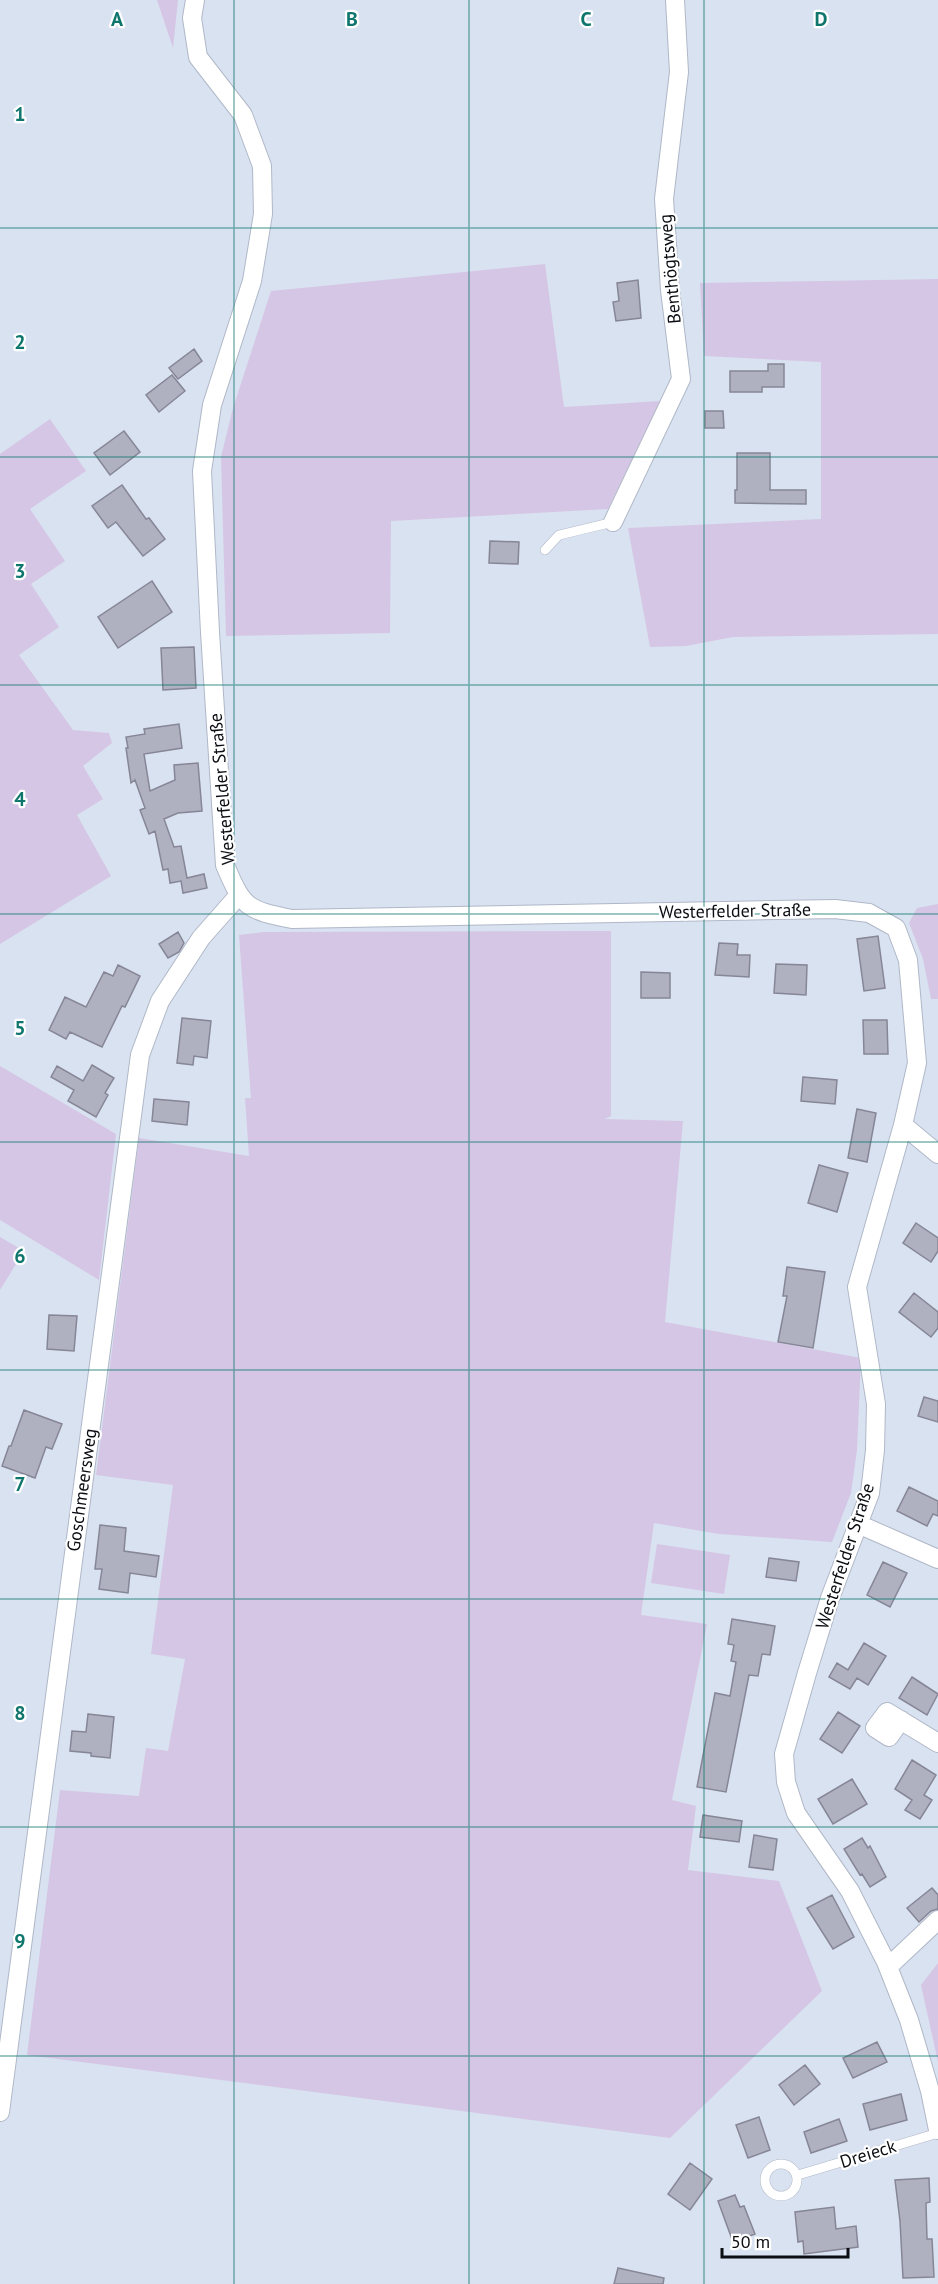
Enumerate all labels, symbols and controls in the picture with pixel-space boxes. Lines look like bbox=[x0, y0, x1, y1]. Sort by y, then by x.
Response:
text: A bbox=[111, 6, 124, 32]
text: B bbox=[346, 6, 358, 32]
text: C bbox=[580, 6, 592, 32]
text: D bbox=[815, 6, 828, 32]
text: 1 bbox=[14, 101, 26, 127]
street label: Benthögtsweg bbox=[653, 213, 686, 325]
text: 2 bbox=[14, 329, 26, 355]
text: 3 bbox=[14, 558, 26, 584]
street label: Westerfelder Straße bbox=[203, 712, 240, 866]
text: 4 bbox=[14, 786, 26, 812]
street label: Westerfelder Straße bbox=[659, 898, 811, 923]
text: 5 bbox=[14, 1015, 26, 1041]
text: 6 bbox=[14, 1243, 26, 1269]
street label: Goschmeersweg bbox=[61, 1427, 102, 1553]
text: 7 bbox=[14, 1471, 26, 1497]
street label: Westerfelder Straße bbox=[810, 1480, 879, 1632]
text: 8 bbox=[14, 1700, 26, 1726]
text: 9 bbox=[14, 1928, 26, 1954]
street label: Dreieck bbox=[837, 2134, 899, 2173]
scale bar bbox=[722, 2221, 848, 2259]
text: 50 m bbox=[731, 2230, 770, 2253]

